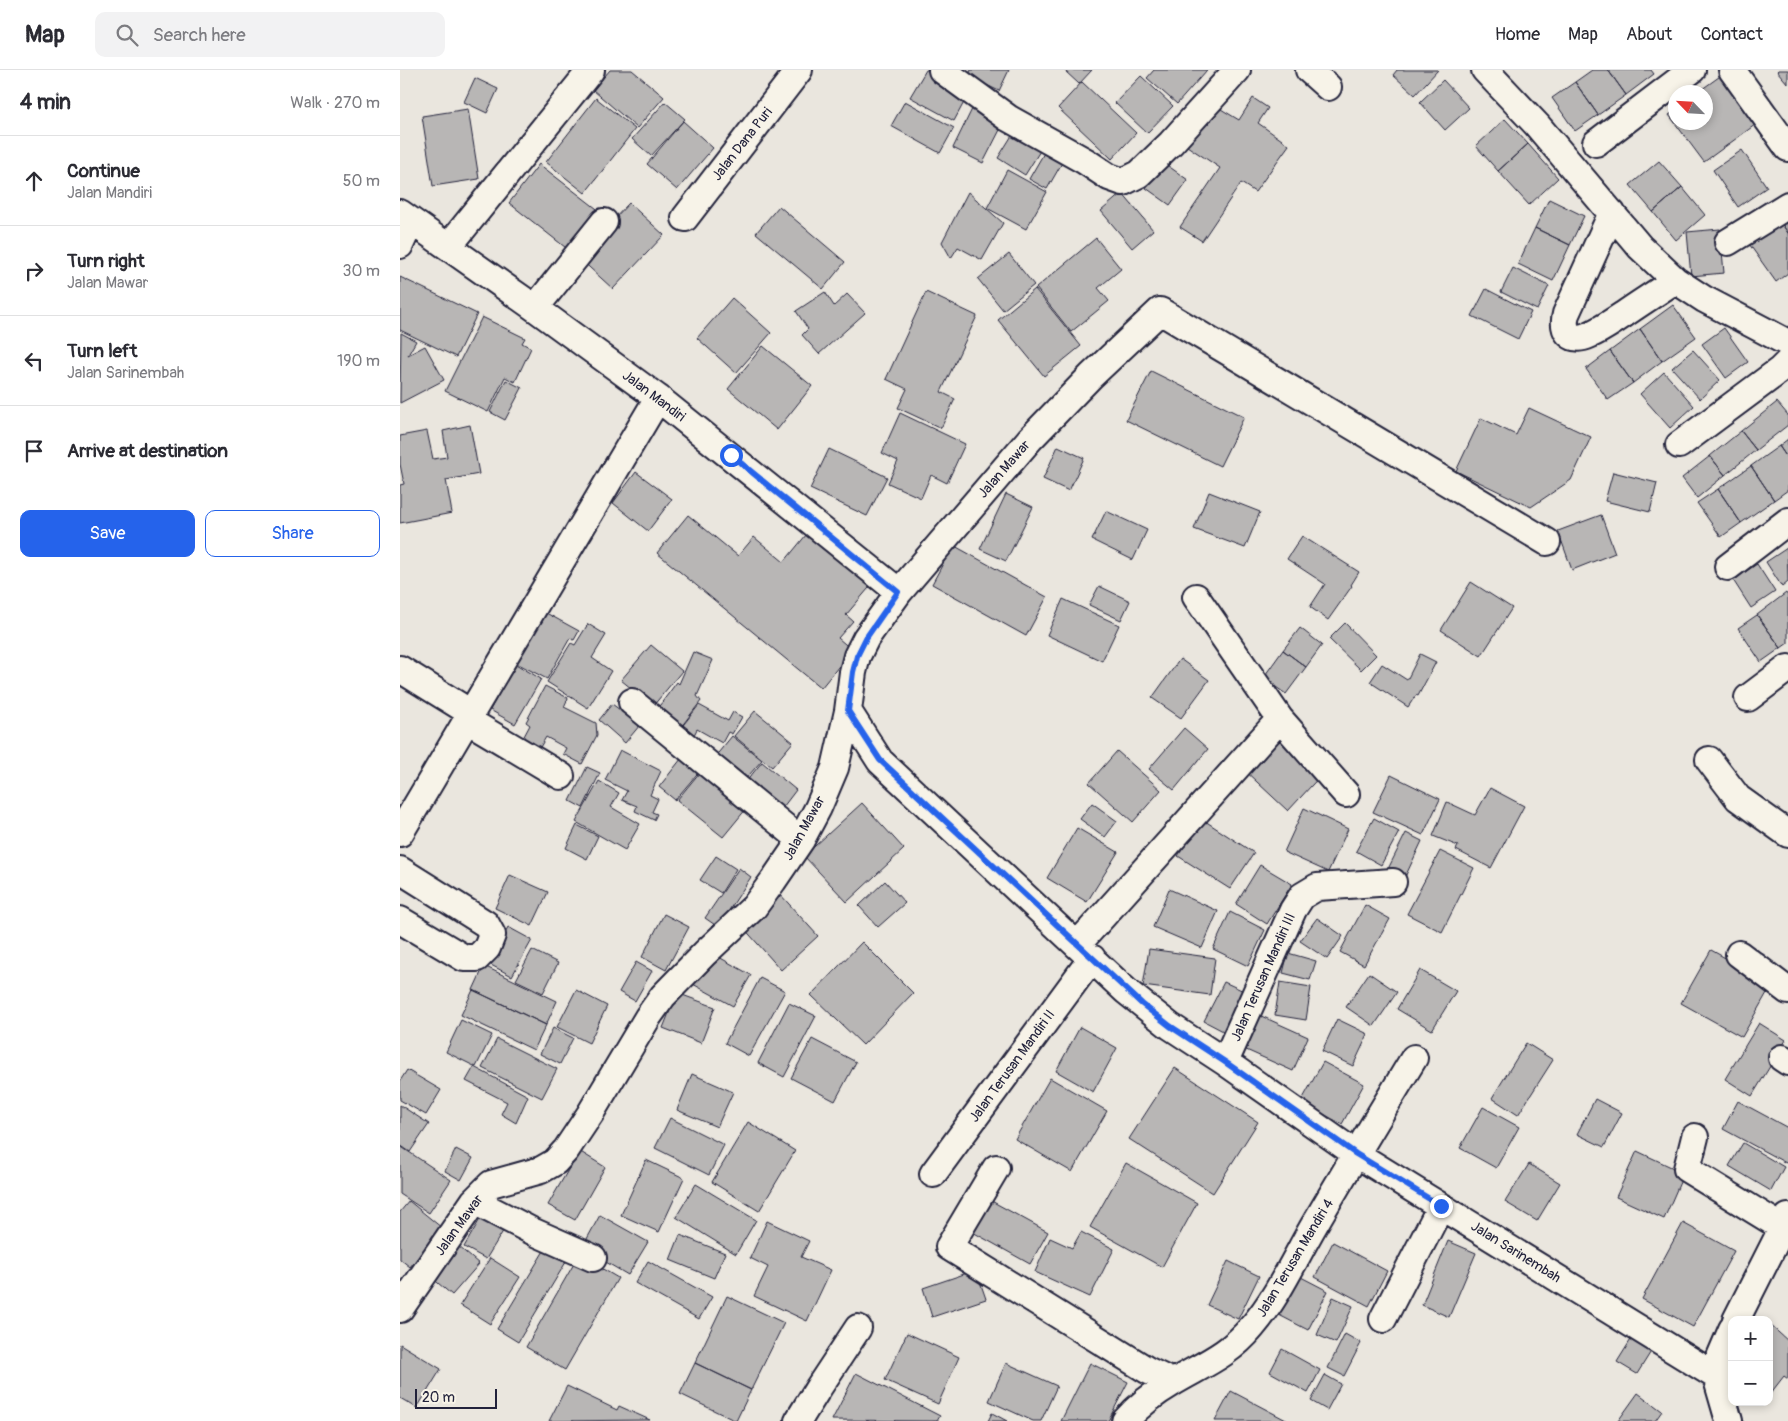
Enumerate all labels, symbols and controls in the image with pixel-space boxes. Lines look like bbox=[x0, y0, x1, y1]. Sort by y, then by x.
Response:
search box bbox=[95, 12, 445, 57]
text: Map bbox=[25, 20, 65, 49]
icon: search bbox=[113, 21, 141, 49]
text: Search here bbox=[153, 23, 246, 47]
text: Home bbox=[1495, 23, 1540, 46]
text: Map bbox=[1568, 23, 1598, 46]
text: About bbox=[1626, 23, 1672, 46]
text: Contact bbox=[1700, 23, 1763, 46]
north arrow bbox=[1668, 85, 1713, 130]
text: 4 min bbox=[20, 89, 71, 116]
text: Walk · 270 m bbox=[290, 93, 380, 113]
street label: Jalan Dana Puri bbox=[708, 104, 776, 184]
text: Continue bbox=[67, 159, 140, 183]
icon: ahead bbox=[20, 167, 48, 195]
text: 50 m bbox=[343, 171, 380, 191]
text: Jalan Mandiri bbox=[67, 183, 152, 203]
text: Turn right bbox=[67, 249, 145, 273]
icon: right bbox=[20, 257, 48, 285]
text: 30 m bbox=[342, 261, 380, 281]
text: Jalan Mawar bbox=[67, 273, 148, 293]
text: Turn left bbox=[67, 339, 137, 363]
icon: left bbox=[20, 347, 48, 375]
text: 190 m bbox=[337, 351, 380, 371]
text: Jalan Sarinembah bbox=[67, 363, 184, 383]
street label: Jalan Mandiri bbox=[619, 367, 689, 426]
icon: arrive bbox=[20, 437, 48, 465]
street label: Jalan Mawar bbox=[974, 437, 1034, 501]
text: Arrive at destination bbox=[67, 439, 228, 463]
route start bbox=[720, 444, 743, 467]
button: Save bbox=[20, 510, 195, 557]
button: Share bbox=[205, 510, 380, 557]
street label: Jalan Mawar bbox=[779, 793, 829, 863]
street label: Jalan Terusan Mandiri III bbox=[1227, 910, 1299, 1044]
street label: Jalan Terusan Mandiri II bbox=[966, 1007, 1058, 1125]
street label: Jalan Mawar bbox=[431, 1191, 487, 1259]
route end bbox=[1430, 1195, 1453, 1218]
street label: Jalan Terusan Mandiri 4 bbox=[1253, 1196, 1337, 1320]
street label: Jalan Sarinembah bbox=[1468, 1218, 1564, 1286]
map controls bbox=[1728, 1316, 1773, 1406]
button: + bbox=[1728, 1316, 1773, 1361]
button: − bbox=[1728, 1361, 1773, 1406]
scale bar bbox=[415, 1386, 498, 1409]
text: 20 m bbox=[422, 1389, 455, 1406]

